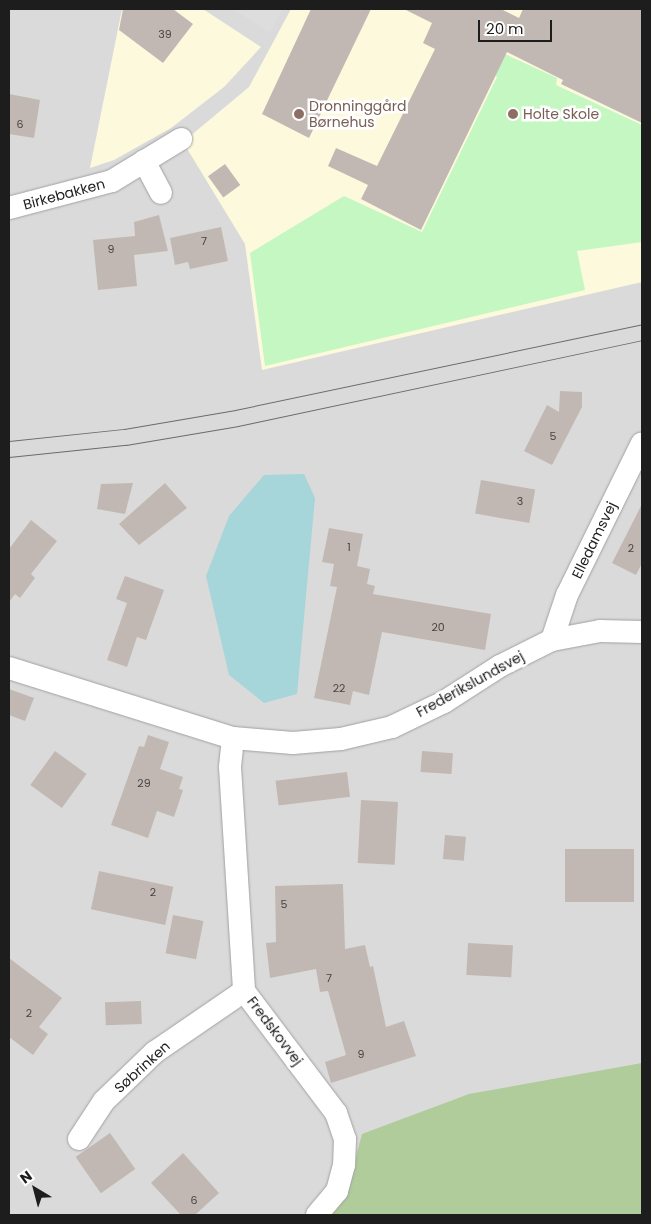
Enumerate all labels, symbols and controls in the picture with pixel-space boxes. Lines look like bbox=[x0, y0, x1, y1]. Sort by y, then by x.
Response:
scale bar bbox=[481, 10, 555, 42]
text: 20 m bbox=[486, 18, 524, 39]
house number: 39 bbox=[158, 27, 172, 41]
place label: Dronninggård Børnehus bbox=[309, 98, 406, 130]
place label: Holte Skole bbox=[523, 106, 599, 122]
marker: Dronninggård Børnehus bbox=[293, 108, 305, 120]
marker: Holte Skole bbox=[507, 108, 519, 120]
house number: 6 bbox=[17, 117, 23, 131]
street label: Birkebakken bbox=[21, 175, 107, 213]
house number: 7 bbox=[201, 234, 207, 248]
house number: 9 bbox=[108, 242, 114, 256]
house number: 5 bbox=[550, 429, 556, 443]
house number: 3 bbox=[517, 494, 523, 508]
street label: Elledamsvej bbox=[568, 499, 620, 581]
house number: 1 bbox=[347, 540, 351, 554]
house number: 2 bbox=[628, 541, 634, 555]
house number: 20 bbox=[431, 620, 445, 634]
street label: Frederikslundsvej bbox=[413, 647, 527, 721]
house number: 22 bbox=[333, 681, 345, 695]
house number: 29 bbox=[137, 776, 151, 790]
house number: 2 bbox=[150, 885, 156, 899]
house number: 5 bbox=[281, 897, 287, 911]
house number: 7 bbox=[326, 971, 332, 985]
street label: Fredskovvej bbox=[244, 993, 306, 1069]
house number: 2 bbox=[26, 1006, 32, 1020]
street label: Søbrinken bbox=[111, 1038, 173, 1096]
house number: 9 bbox=[358, 1047, 364, 1061]
north arrow bbox=[10, 1164, 60, 1214]
text: N bbox=[16, 1166, 36, 1188]
house number: 6 bbox=[191, 1193, 197, 1207]

